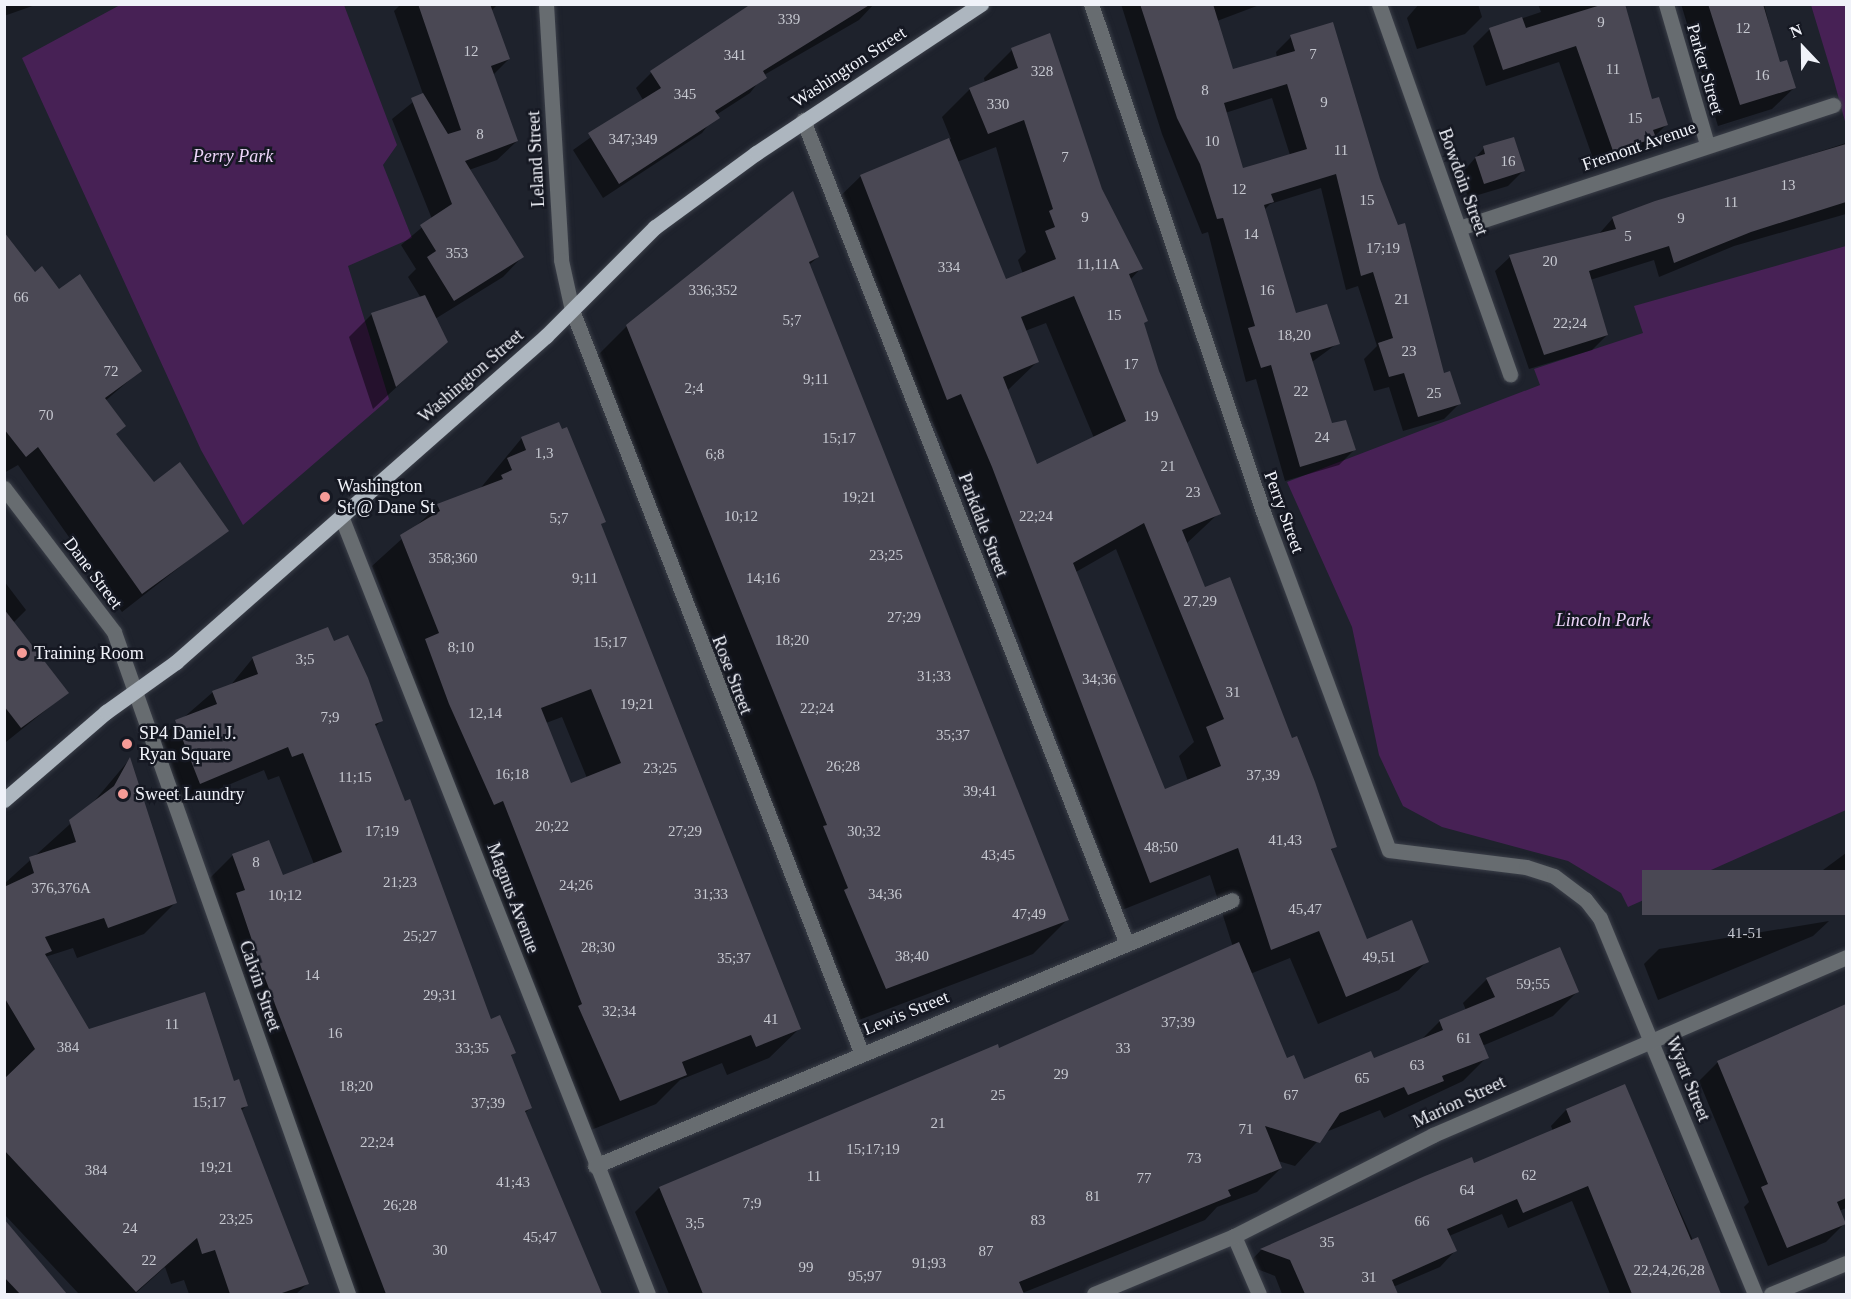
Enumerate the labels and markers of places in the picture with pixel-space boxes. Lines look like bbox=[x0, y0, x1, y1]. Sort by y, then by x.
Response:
place label: Washington St @ Dane St bbox=[337, 476, 435, 518]
marker: Washington St @ Dane St bbox=[318, 490, 332, 504]
place label: Training Room bbox=[34, 642, 144, 664]
marker: Training Room bbox=[15, 646, 29, 660]
place label: SP4 Daniel J. Ryan Square bbox=[139, 723, 237, 766]
marker: SP4 Daniel J. Ryan Square bbox=[120, 737, 134, 751]
place label: Sweet Laundry bbox=[135, 783, 244, 805]
marker: Sweet Laundry bbox=[116, 787, 130, 801]

